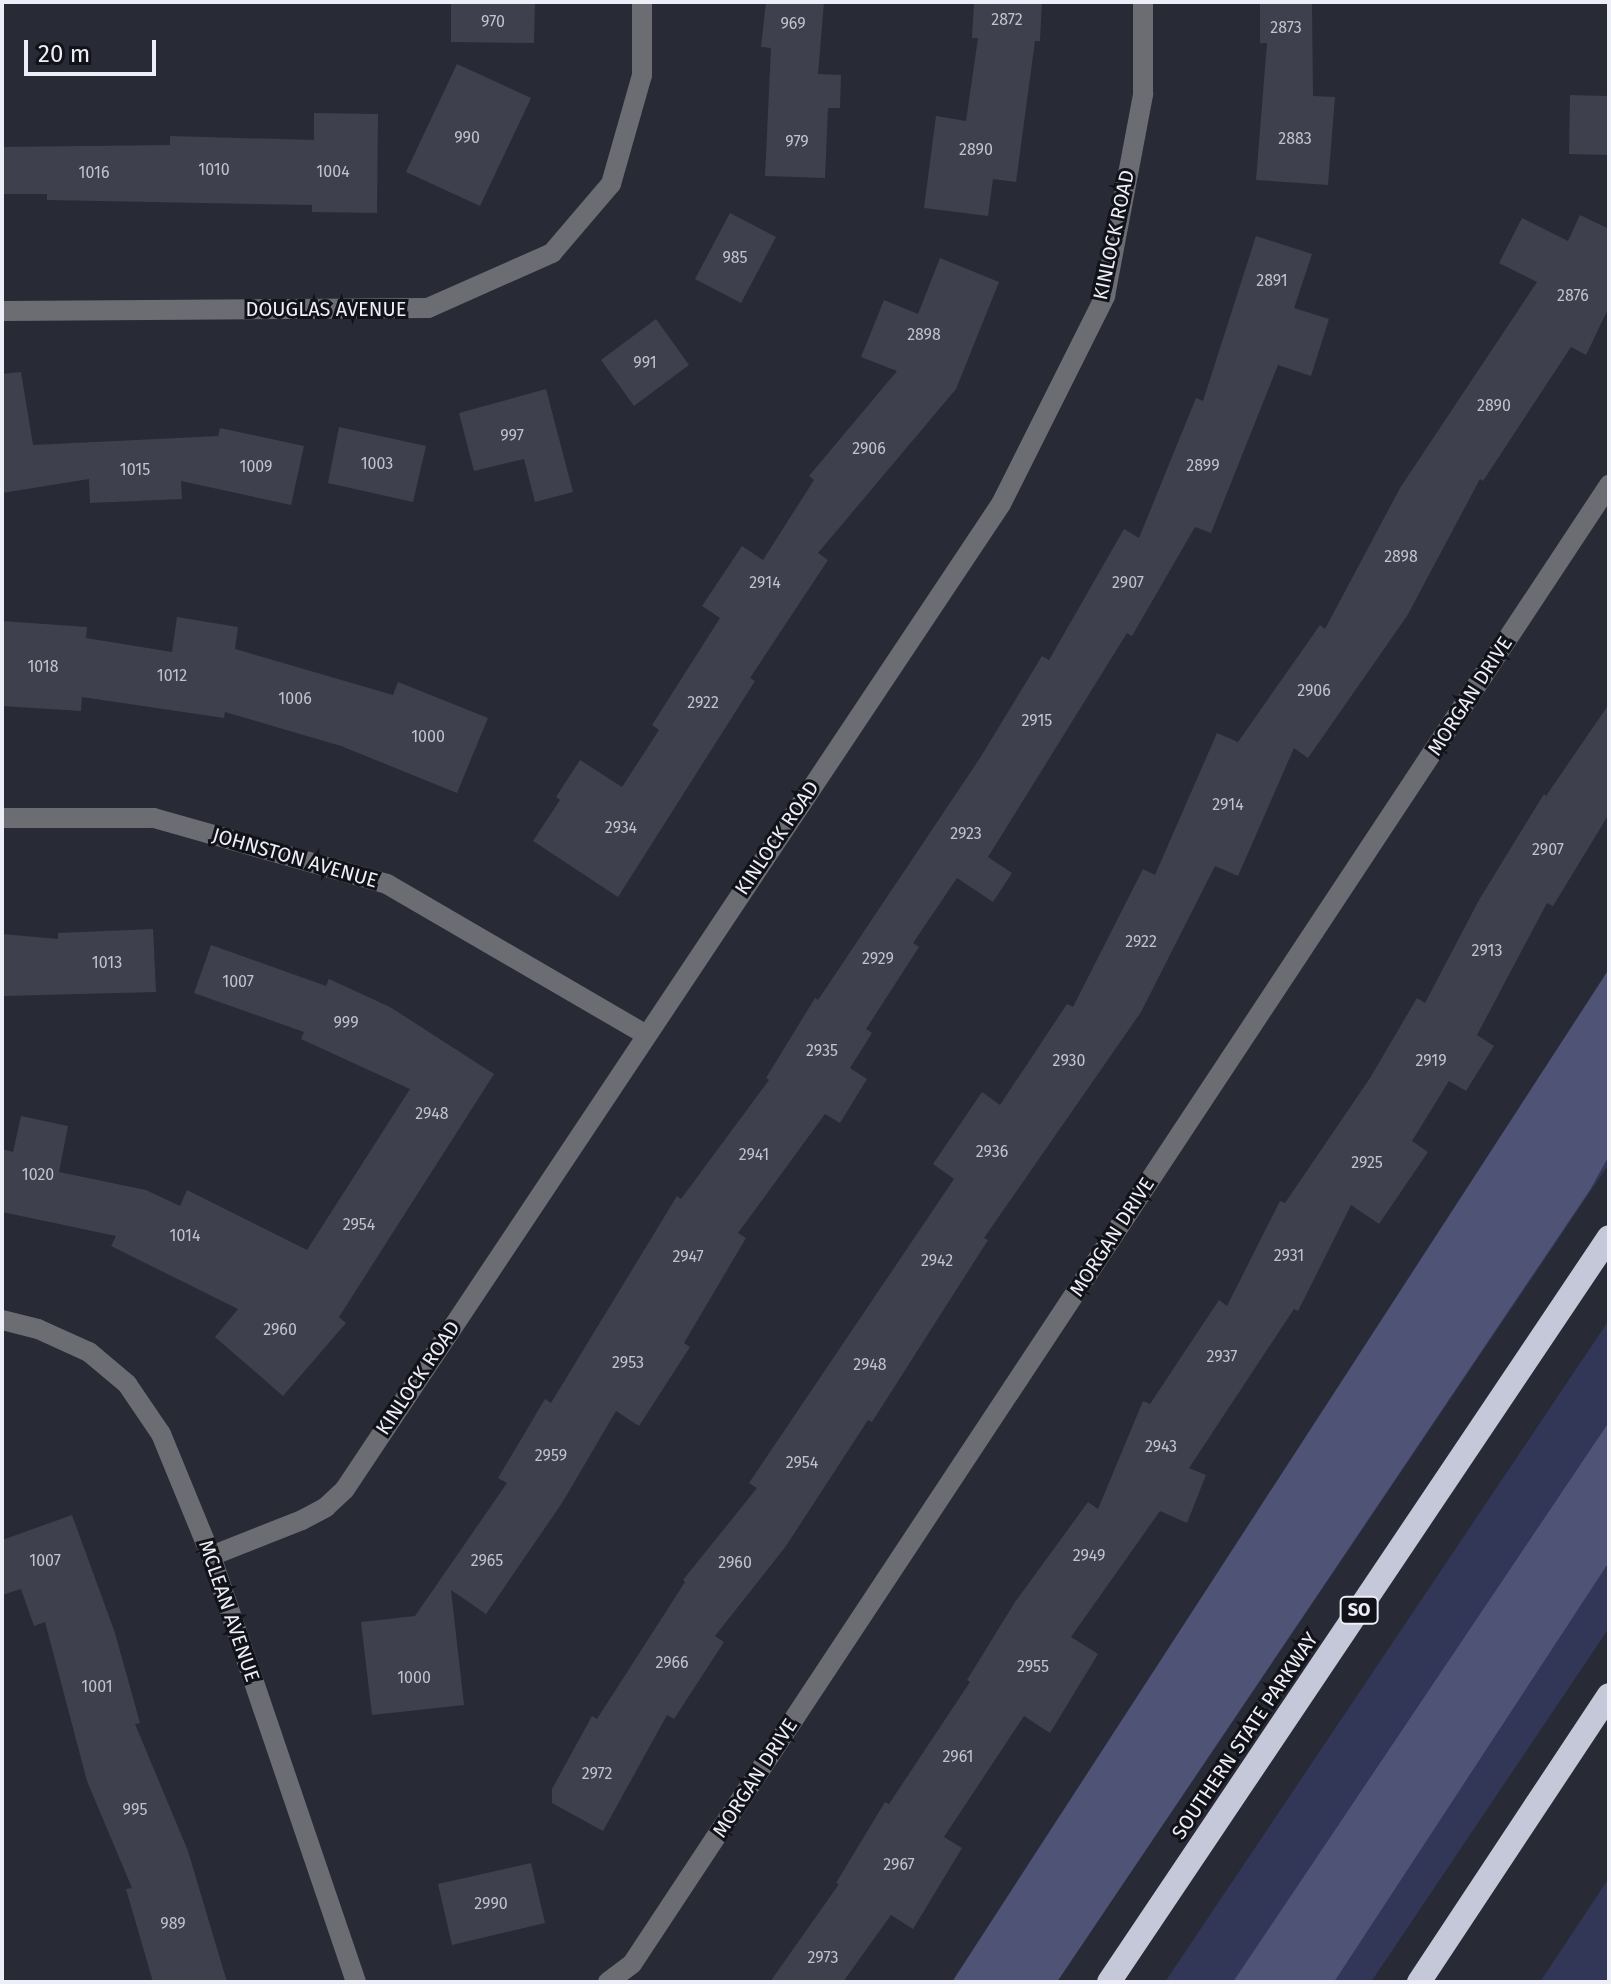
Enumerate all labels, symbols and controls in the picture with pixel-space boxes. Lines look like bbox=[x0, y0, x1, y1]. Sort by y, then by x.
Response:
house number: 2872 bbox=[991, 10, 1023, 30]
house number: 970 bbox=[481, 12, 505, 32]
house number: 969 bbox=[780, 14, 806, 34]
house number: 2873 bbox=[1270, 18, 1302, 38]
scale bar bbox=[28, 24, 160, 74]
text: 20 m bbox=[38, 40, 90, 68]
house number: 990 bbox=[454, 128, 480, 148]
house number: 2883 bbox=[1278, 129, 1312, 149]
house number: 979 bbox=[785, 132, 809, 152]
house number: 2890 bbox=[959, 140, 993, 160]
house number: 1010 bbox=[198, 160, 230, 180]
house number: 1004 bbox=[316, 162, 350, 182]
house number: 1016 bbox=[79, 163, 109, 183]
street label: KINLOCK ROAD bbox=[1088, 168, 1140, 302]
house number: 985 bbox=[722, 248, 748, 268]
house number: 2891 bbox=[1256, 271, 1288, 291]
house number: 2876 bbox=[1557, 286, 1589, 306]
street label: DOUGLAS AVENUE bbox=[246, 297, 406, 321]
house number: 2898 bbox=[907, 325, 941, 345]
house number: 991 bbox=[633, 353, 657, 373]
house number: 2890 bbox=[1477, 396, 1511, 416]
house number: 997 bbox=[500, 426, 524, 446]
house number: 2906 bbox=[852, 439, 886, 459]
house number: 1003 bbox=[361, 454, 393, 474]
house number: 2899 bbox=[1186, 456, 1220, 476]
house number: 1009 bbox=[239, 457, 273, 477]
house number: 1015 bbox=[120, 460, 150, 480]
house number: 2898 bbox=[1384, 547, 1418, 567]
house number: 2914 bbox=[749, 573, 781, 593]
house number: 2907 bbox=[1112, 573, 1144, 593]
street label: MORGAN DRIVE bbox=[1423, 632, 1517, 760]
house number: 1018 bbox=[27, 657, 59, 677]
house number: 1012 bbox=[157, 666, 187, 686]
house number: 2906 bbox=[1297, 681, 1331, 701]
house number: 1006 bbox=[278, 689, 312, 709]
house number: 2922 bbox=[687, 693, 719, 713]
house number: 2915 bbox=[1022, 711, 1052, 731]
house number: 1000 bbox=[411, 727, 445, 747]
street label: KINLOCK ROAD bbox=[730, 776, 824, 900]
house number: 2914 bbox=[1212, 795, 1244, 815]
house number: 2934 bbox=[605, 818, 637, 838]
street label: JOHNSTON AVENUE bbox=[210, 823, 380, 893]
house number: 2923 bbox=[950, 824, 982, 844]
house number: 2907 bbox=[1532, 840, 1564, 860]
house number: 2922 bbox=[1125, 932, 1157, 952]
house number: 2913 bbox=[1472, 941, 1502, 961]
house number: 2929 bbox=[862, 949, 894, 969]
house number: 1013 bbox=[92, 953, 122, 973]
house number: 1007 bbox=[222, 972, 254, 992]
house number: 999 bbox=[333, 1013, 359, 1033]
house number: 2935 bbox=[806, 1041, 838, 1061]
house number: 2930 bbox=[1053, 1051, 1085, 1071]
house number: 2919 bbox=[1415, 1051, 1447, 1071]
house number: 2948 bbox=[415, 1104, 449, 1124]
house number: 2936 bbox=[976, 1142, 1008, 1162]
house number: 2941 bbox=[739, 1145, 769, 1165]
house number: 2925 bbox=[1351, 1153, 1383, 1173]
house number: 1020 bbox=[22, 1165, 54, 1185]
street label: MORGAN DRIVE bbox=[1065, 1173, 1159, 1301]
house number: 2954 bbox=[343, 1215, 375, 1235]
house number: 1014 bbox=[170, 1226, 200, 1246]
house number: 2931 bbox=[1274, 1246, 1304, 1266]
house number: 2947 bbox=[672, 1247, 704, 1267]
house number: 2942 bbox=[921, 1251, 953, 1271]
street label: KINLOCK ROAD bbox=[371, 1316, 465, 1440]
house number: 2960 bbox=[263, 1320, 297, 1340]
house number: 2937 bbox=[1207, 1347, 1237, 1367]
house number: 2953 bbox=[612, 1353, 644, 1373]
house number: 2948 bbox=[853, 1355, 887, 1375]
house number: 2943 bbox=[1145, 1437, 1177, 1457]
house number: 2959 bbox=[535, 1446, 567, 1466]
house number: 2954 bbox=[786, 1453, 818, 1473]
street label: MCLEAN AVENUE bbox=[194, 1537, 264, 1685]
house number: 2949 bbox=[1073, 1546, 1105, 1566]
house number: 1007 bbox=[29, 1551, 61, 1571]
house number: 2965 bbox=[471, 1551, 503, 1571]
house number: 2960 bbox=[718, 1553, 752, 1573]
road number: SO bbox=[1339, 1596, 1379, 1624]
street label: SOUTHERN STATE PARKWAY bbox=[1167, 1628, 1323, 1844]
house number: 2966 bbox=[655, 1653, 689, 1673]
house number: 2955 bbox=[1017, 1657, 1049, 1677]
house number: 1000 bbox=[397, 1668, 431, 1688]
house number: 1001 bbox=[81, 1677, 113, 1697]
street label: MORGAN DRIVE bbox=[708, 1714, 802, 1842]
house number: 2961 bbox=[943, 1747, 973, 1767]
house number: 2972 bbox=[582, 1764, 612, 1784]
house number: 995 bbox=[123, 1800, 147, 1820]
house number: 2967 bbox=[883, 1855, 915, 1875]
house number: 2990 bbox=[474, 1894, 508, 1914]
house number: 989 bbox=[160, 1914, 186, 1934]
house number: 2973 bbox=[808, 1948, 838, 1968]

